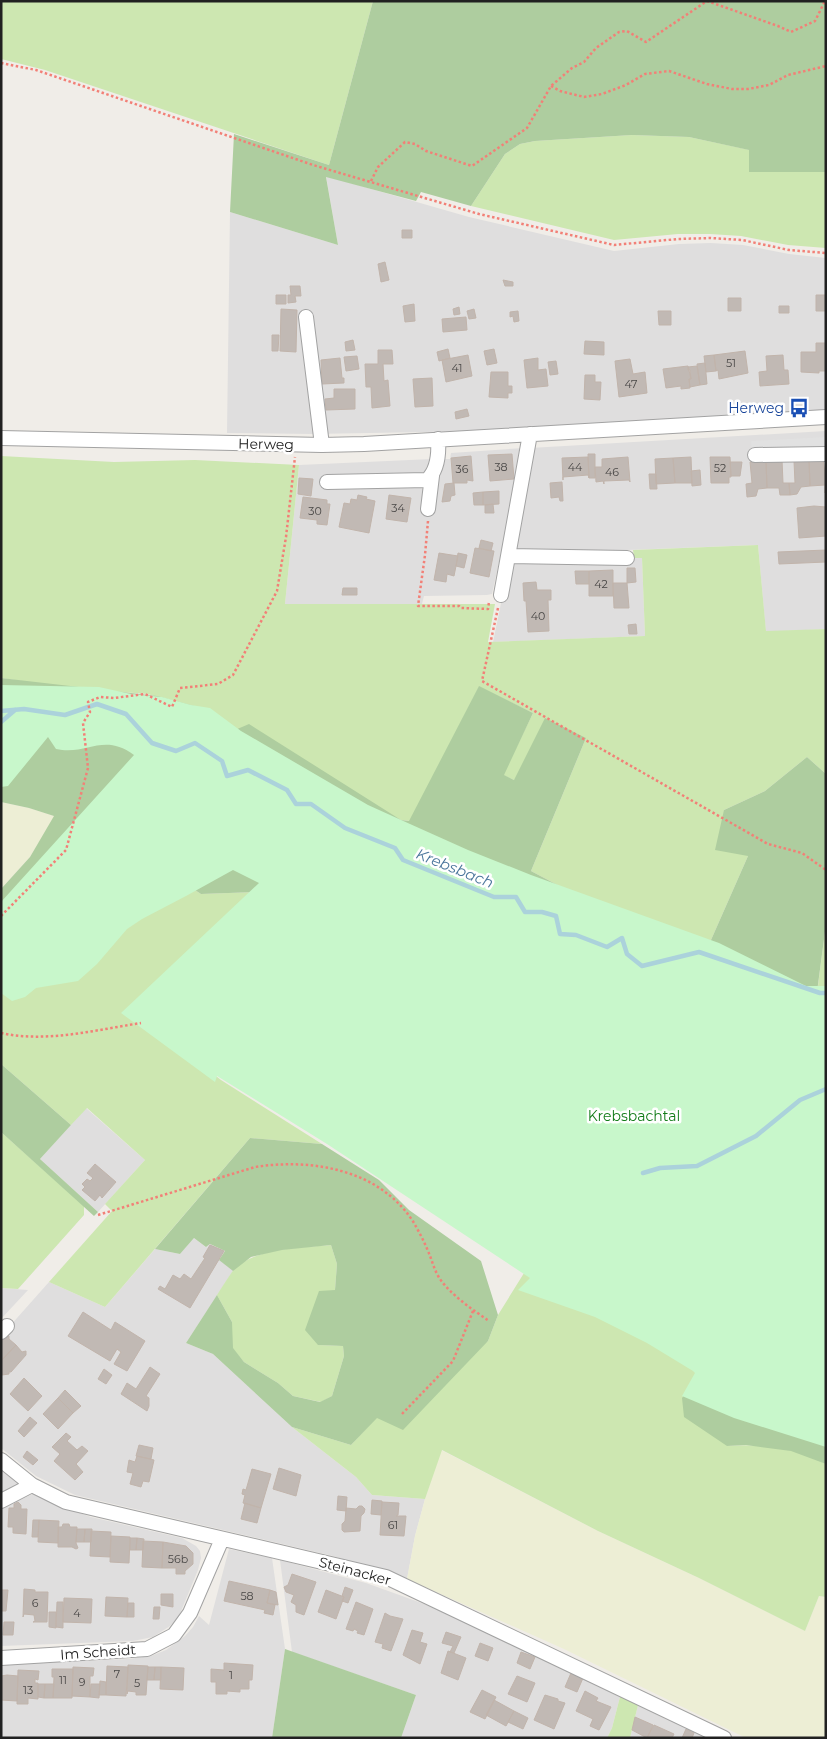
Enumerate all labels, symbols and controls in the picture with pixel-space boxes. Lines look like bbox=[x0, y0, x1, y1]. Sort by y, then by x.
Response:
house number: 51 bbox=[726, 356, 736, 370]
house number: 41 bbox=[452, 361, 462, 375]
house number: 47 bbox=[624, 377, 638, 391]
bus stop icon: Herweg bbox=[788, 397, 810, 419]
place label: Herweg bbox=[728, 399, 784, 417]
street label: Herweg bbox=[238, 435, 294, 453]
house number: 38 bbox=[494, 460, 508, 474]
house number: 44 bbox=[568, 460, 583, 474]
house number: 52 bbox=[714, 461, 726, 475]
house number: 36 bbox=[456, 462, 469, 476]
house number: 46 bbox=[605, 465, 619, 479]
house number: 34 bbox=[391, 501, 405, 515]
house number: 30 bbox=[308, 504, 322, 518]
house number: 42 bbox=[594, 577, 608, 591]
house number: 40 bbox=[531, 609, 545, 623]
water label: Krebsbach bbox=[414, 844, 496, 892]
park label: Krebsbachtal bbox=[588, 1107, 680, 1125]
house number: 61 bbox=[388, 1518, 398, 1532]
house number: 56b bbox=[168, 1552, 188, 1566]
street label: Steinacker bbox=[317, 1553, 393, 1589]
house number: 58 bbox=[240, 1589, 254, 1603]
house number: 6 bbox=[32, 1596, 39, 1610]
house number: 4 bbox=[73, 1606, 81, 1620]
street label: Im Scheidt bbox=[60, 1640, 137, 1664]
house number: 7 bbox=[114, 1667, 120, 1681]
house number: 1 bbox=[229, 1668, 233, 1682]
house number: 11 bbox=[59, 1673, 67, 1687]
house number: 9 bbox=[79, 1675, 86, 1689]
house number: 5 bbox=[134, 1676, 140, 1690]
house number: 13 bbox=[23, 1683, 33, 1697]

